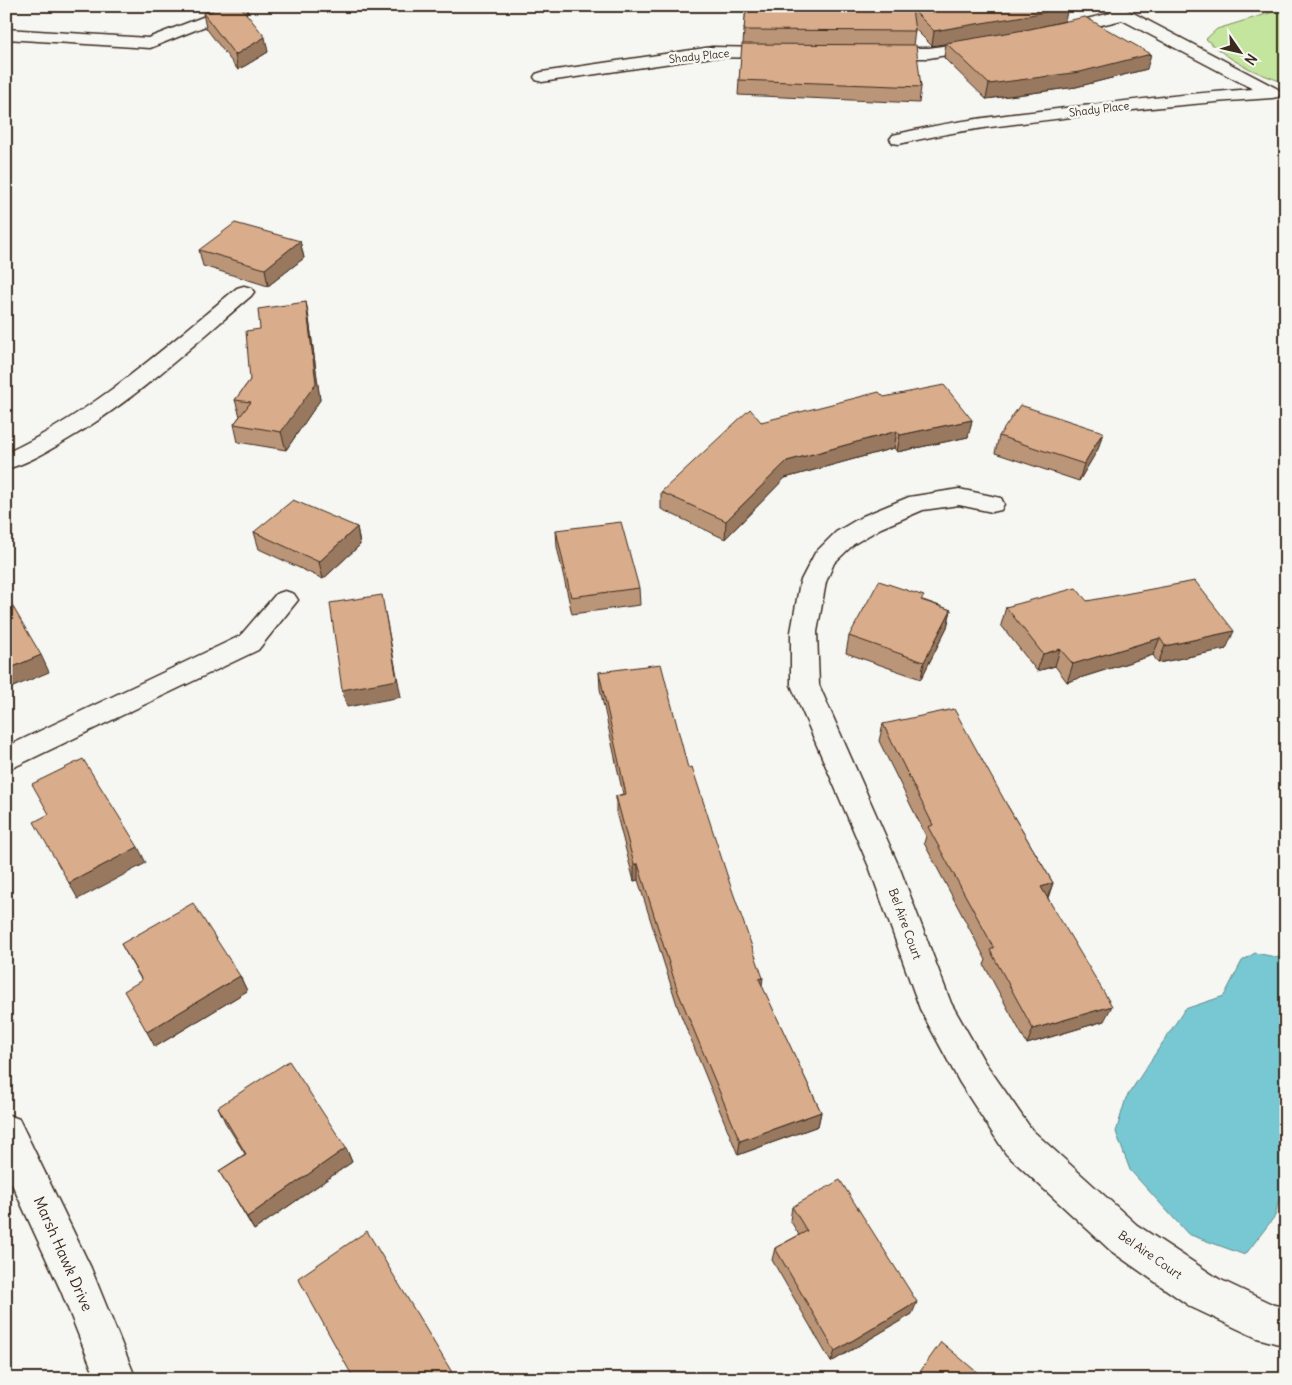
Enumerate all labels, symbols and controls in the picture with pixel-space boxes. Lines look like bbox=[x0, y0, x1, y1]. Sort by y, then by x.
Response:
north arrow bbox=[1214, 28, 1264, 78]
street label: Shady Place bbox=[668, 46, 730, 66]
text: N bbox=[1241, 50, 1261, 68]
street label: Shady Place bbox=[1068, 98, 1130, 120]
street label: Bel Aire Court bbox=[886, 886, 925, 961]
street label: Marsh Hawk Drive bbox=[30, 1193, 97, 1314]
street label: Bel Aire Court bbox=[1115, 1227, 1185, 1282]

